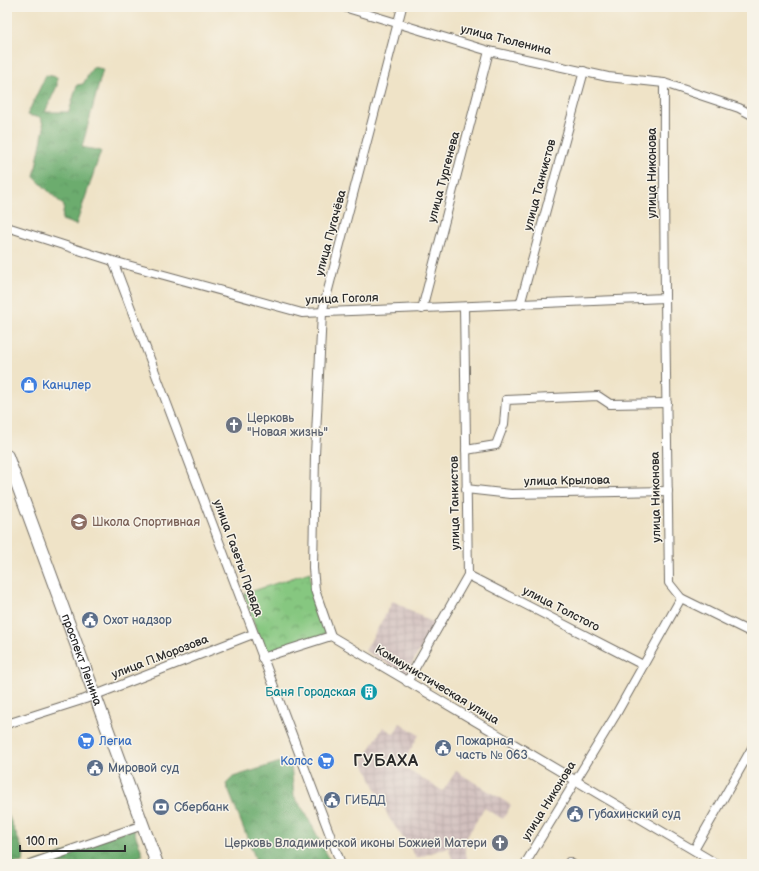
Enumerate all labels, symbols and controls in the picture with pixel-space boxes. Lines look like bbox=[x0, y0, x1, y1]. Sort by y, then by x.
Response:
street label: улица Тюленина bbox=[459, 21, 553, 59]
street label: улица Никонова bbox=[645, 128, 660, 218]
street label: улица Тургенева bbox=[425, 130, 463, 224]
street label: улица Танкистов bbox=[521, 137, 560, 232]
street label: улица Пугачёва bbox=[312, 188, 350, 278]
street label: улица Гоголя bbox=[305, 290, 379, 308]
shop icon: Канцлер bbox=[19, 375, 39, 395]
place label: Канцлер bbox=[42, 378, 91, 393]
place label: Церковь "Новая жизнь" bbox=[247, 411, 328, 440]
church icon: Церковь "Новая жизнь" bbox=[224, 415, 244, 435]
street label: улица Никонова bbox=[648, 451, 664, 543]
street label: улица Танкистов bbox=[447, 455, 463, 550]
street label: улица Крылова bbox=[524, 473, 610, 489]
street label: улица Газеты Правда bbox=[210, 497, 266, 619]
school or university icon: Школа Спортивная bbox=[69, 512, 89, 532]
place label: Школа Спортивная bbox=[92, 515, 200, 530]
street label: улица Толстого bbox=[520, 583, 602, 635]
public building icon: Охот надзор bbox=[80, 610, 100, 630]
street label: проспект Ленина bbox=[58, 612, 106, 708]
place label: Охот надзор bbox=[103, 613, 172, 628]
street label: улица П.Морозова bbox=[110, 632, 210, 682]
street label: Коммунистическая улица bbox=[372, 642, 502, 728]
building icon: Баня Городская bbox=[359, 682, 379, 702]
place label: Баня Городская bbox=[265, 685, 356, 700]
supermarket icon: Легиа bbox=[76, 731, 96, 751]
place label: Легиа bbox=[98, 734, 132, 749]
place label: Пожарная часть № 063 bbox=[456, 734, 528, 763]
public building icon: Пожарная часть № 063 bbox=[433, 738, 453, 758]
supermarket icon: Колос bbox=[316, 751, 336, 771]
district label: ГУБАХА bbox=[353, 752, 419, 771]
place label: Колос bbox=[280, 754, 313, 769]
public building icon: Мировой суд bbox=[85, 758, 105, 778]
street label: улица Никонова bbox=[519, 758, 579, 844]
place label: Мировой суд bbox=[108, 761, 180, 776]
public building icon: ГИБДД bbox=[322, 790, 342, 810]
place label: ГИБДД bbox=[345, 793, 386, 808]
bank icon: Сбербанк bbox=[151, 797, 171, 817]
place label: Сбербанк bbox=[174, 800, 230, 815]
public building icon: Губахинский суд bbox=[565, 804, 585, 824]
place label: Губахинский суд bbox=[588, 807, 681, 822]
scale bar bbox=[20, 827, 125, 853]
church icon: Церковь Владимирской иконы Божией Матери bbox=[490, 833, 510, 853]
text: 100 m bbox=[26, 834, 58, 849]
place label: Церковь Владимирской иконы Божией Матери bbox=[224, 836, 487, 851]

